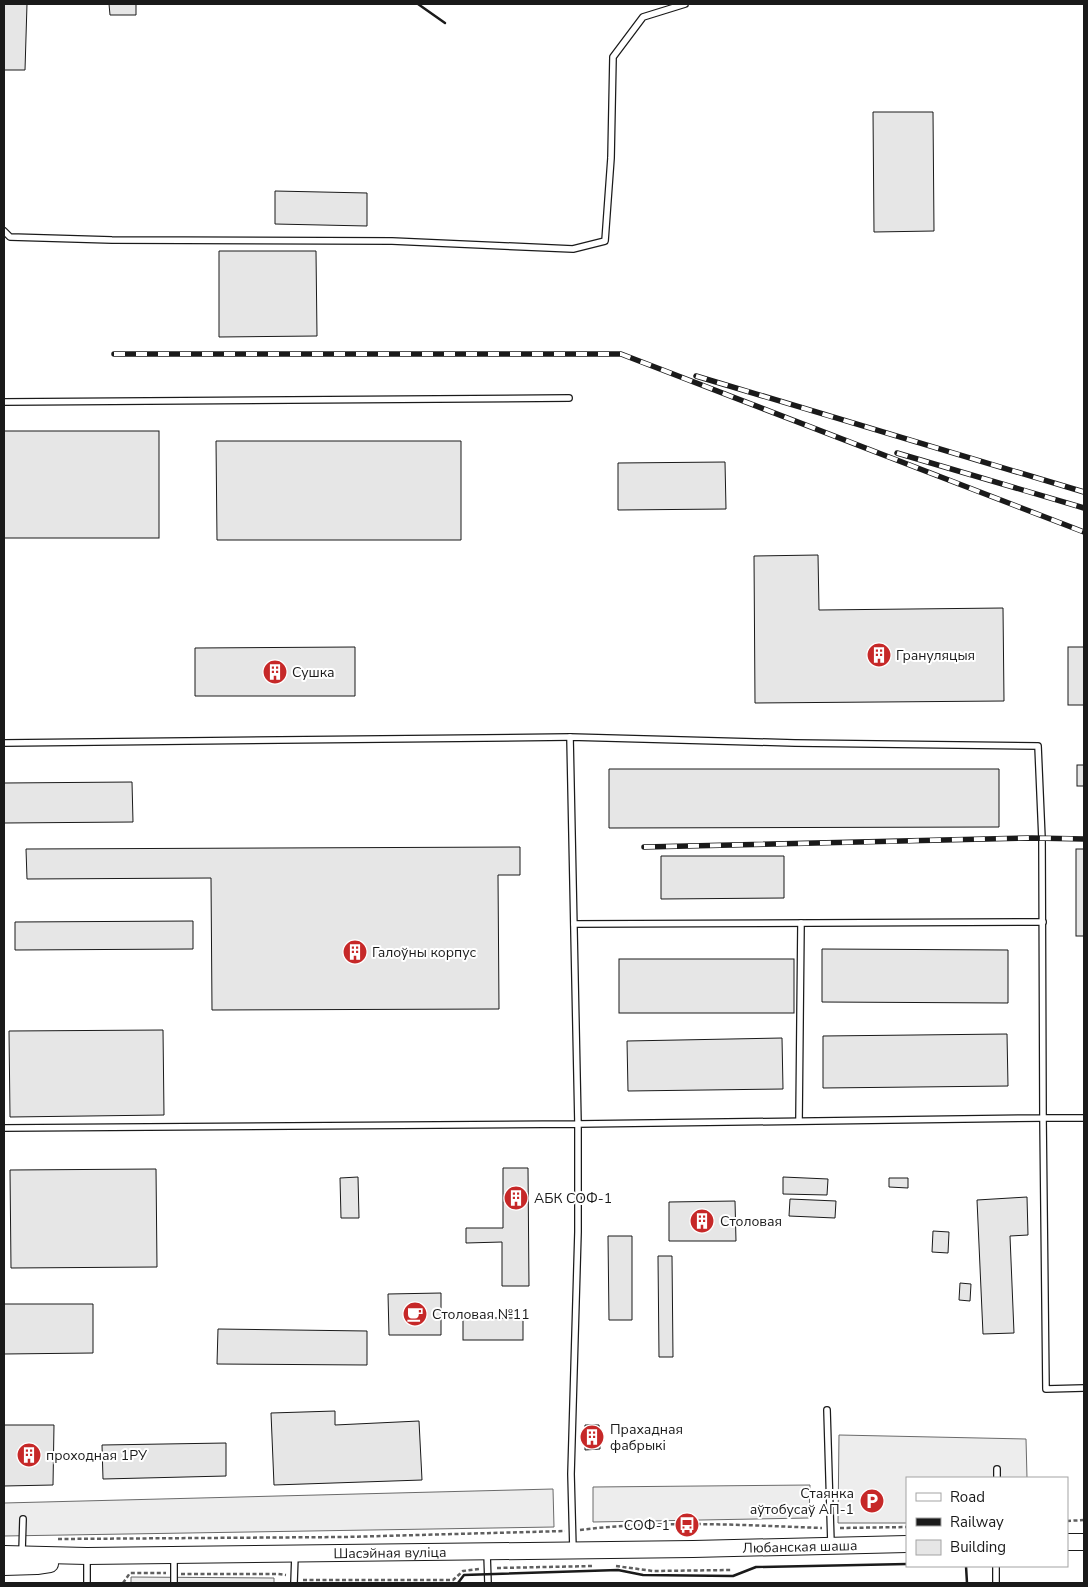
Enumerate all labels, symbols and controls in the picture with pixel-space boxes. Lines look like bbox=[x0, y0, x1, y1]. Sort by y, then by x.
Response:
building icon: Грануляцыя bbox=[866, 642, 892, 668]
place label: Грануляцыя bbox=[896, 646, 975, 665]
building icon: Сушка bbox=[262, 659, 288, 685]
place label: Сушка bbox=[292, 663, 335, 682]
building icon: Галоўны корпус bbox=[342, 939, 368, 965]
place label: Галоўны корпус bbox=[372, 943, 476, 962]
building icon: АБК СОФ-1 bbox=[503, 1185, 529, 1211]
place label: АБК СОФ-1 bbox=[534, 1189, 612, 1208]
building icon: Столовая bbox=[689, 1208, 715, 1234]
place label: Столовая bbox=[720, 1212, 782, 1231]
cafe icon: Столовая №11 bbox=[402, 1301, 428, 1327]
place label: Столовая №11 bbox=[432, 1305, 530, 1324]
place label: Прахадная фабрыкі bbox=[610, 1420, 683, 1455]
building icon: Прахадная фабрыкі bbox=[579, 1424, 605, 1450]
building icon: проходная 1РУ bbox=[16, 1442, 42, 1468]
place label: проходная 1РУ bbox=[46, 1446, 148, 1465]
legend bbox=[906, 1477, 1068, 1567]
place label: Стаянка аўтобусаў АП-1 bbox=[750, 1484, 854, 1519]
text: Road bbox=[950, 1487, 985, 1507]
parking icon: Стаянка аўтобусаў АП-1 bbox=[859, 1488, 885, 1514]
bus stop icon: СОФ-1 bbox=[674, 1512, 700, 1538]
text: Railway bbox=[950, 1512, 1004, 1532]
place label: СОФ-1 bbox=[624, 1516, 670, 1535]
street label: Любанская шаша bbox=[742, 1536, 858, 1558]
text: Building bbox=[950, 1537, 1006, 1557]
street label: Шасэйная вуліца bbox=[333, 1543, 446, 1563]

